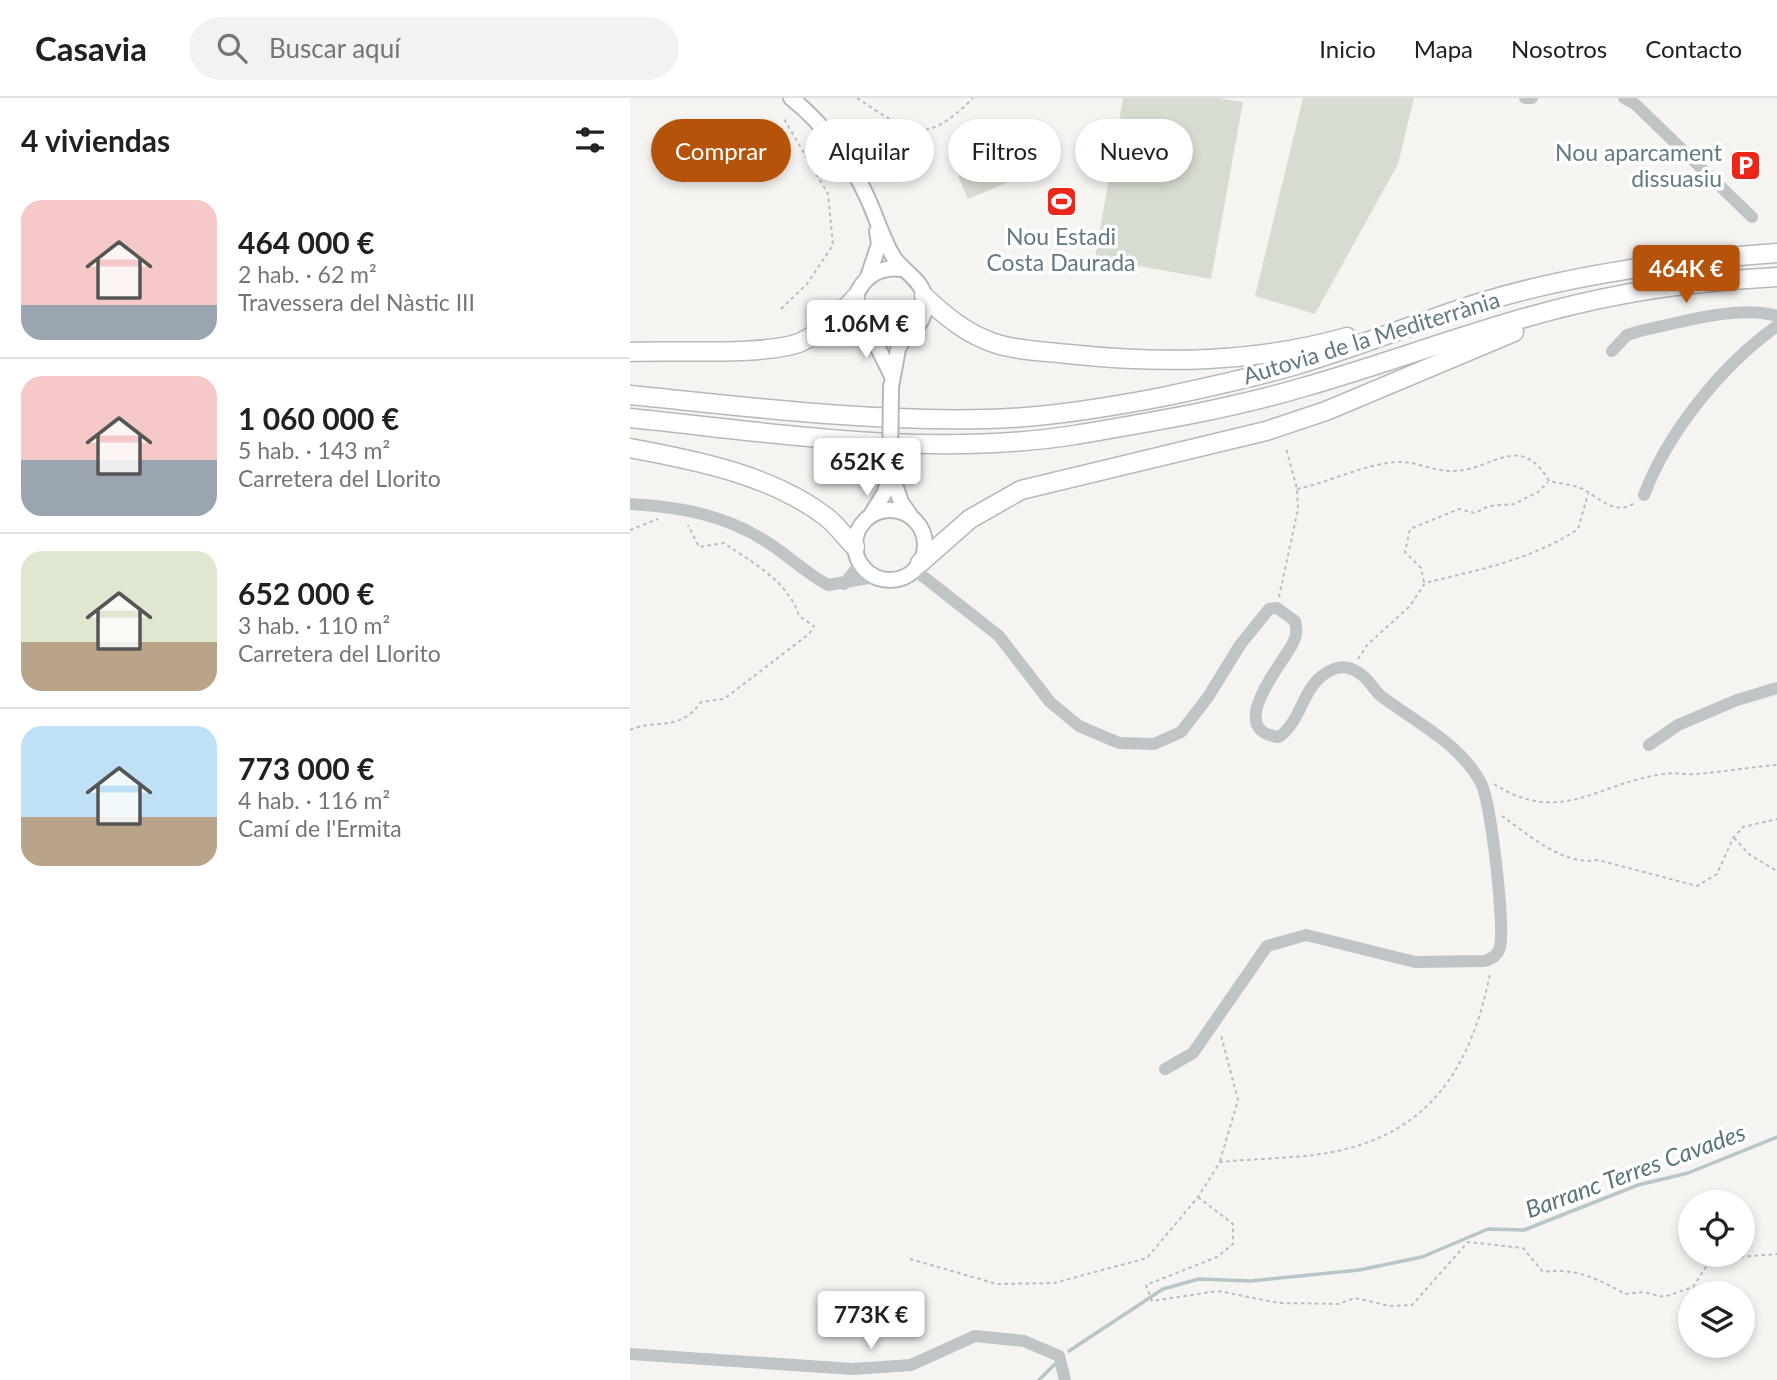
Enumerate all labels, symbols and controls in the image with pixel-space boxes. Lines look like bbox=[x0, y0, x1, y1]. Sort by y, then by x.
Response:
search box bbox=[189, 17, 679, 80]
text: Casavia bbox=[35, 28, 147, 68]
icon: search bbox=[213, 29, 251, 67]
text: Buscar aquí bbox=[269, 32, 400, 64]
text: Inicio bbox=[1319, 34, 1376, 63]
text: Mapa bbox=[1414, 34, 1473, 63]
text: Nosotros bbox=[1511, 34, 1607, 63]
text: Contacto bbox=[1645, 34, 1742, 63]
chip: Comprar bbox=[651, 119, 791, 182]
chip: Alquilar bbox=[805, 119, 934, 182]
chip: Filtros bbox=[948, 119, 1061, 182]
chip: Nuevo bbox=[1075, 119, 1193, 182]
icon: filters bbox=[571, 121, 609, 159]
text: 4 viviendas bbox=[21, 122, 170, 158]
place label: Nou aparcament dissuasiu bbox=[1555, 138, 1723, 192]
parking icon: Nou aparcament dissuasiu bbox=[1728, 148, 1762, 182]
sports icon: Nou Estadi Costa Daurada bbox=[1044, 185, 1078, 219]
place label: Nou Estadi Costa Daurada bbox=[986, 222, 1136, 276]
text: 464 000 € bbox=[238, 224, 374, 260]
icon: home bbox=[77, 228, 161, 312]
pin: 464K € bbox=[1629, 246, 1743, 305]
text: 464K € bbox=[1649, 254, 1723, 282]
text: 2 hab. · 62 m² bbox=[238, 260, 377, 288]
street label: Autovia de la Mediterrània bbox=[1239, 285, 1503, 389]
text: Travessera del Nàstic III bbox=[238, 288, 475, 316]
pin: 1.06M € bbox=[801, 300, 931, 360]
text: 1.06M € bbox=[823, 309, 909, 337]
text: 1 060 000 € bbox=[238, 400, 399, 436]
icon: home bbox=[77, 404, 161, 488]
text: 5 hab. · 143 m² bbox=[238, 436, 390, 464]
pin: 652K € bbox=[810, 438, 924, 498]
text: 652K € bbox=[830, 447, 904, 475]
text: Carretera del Llorito bbox=[238, 464, 441, 492]
text: 652 000 € bbox=[238, 575, 374, 611]
icon: home bbox=[77, 579, 161, 663]
text: 3 hab. · 110 m² bbox=[238, 611, 390, 639]
text: Carretera del Llorito bbox=[238, 639, 441, 667]
text: 773 000 € bbox=[238, 750, 374, 786]
icon: home bbox=[77, 754, 161, 838]
text: 4 hab. · 116 m² bbox=[238, 786, 390, 814]
text: Camí de l'Ermita bbox=[238, 814, 402, 842]
water label: Barranc Terres Cavades bbox=[1521, 1117, 1749, 1223]
map controls bbox=[1678, 1190, 1755, 1358]
button: locate bbox=[1678, 1190, 1755, 1267]
button: layers bbox=[1678, 1281, 1755, 1358]
pin: 773K € bbox=[814, 1292, 928, 1351]
text: 773K € bbox=[834, 1300, 908, 1328]

